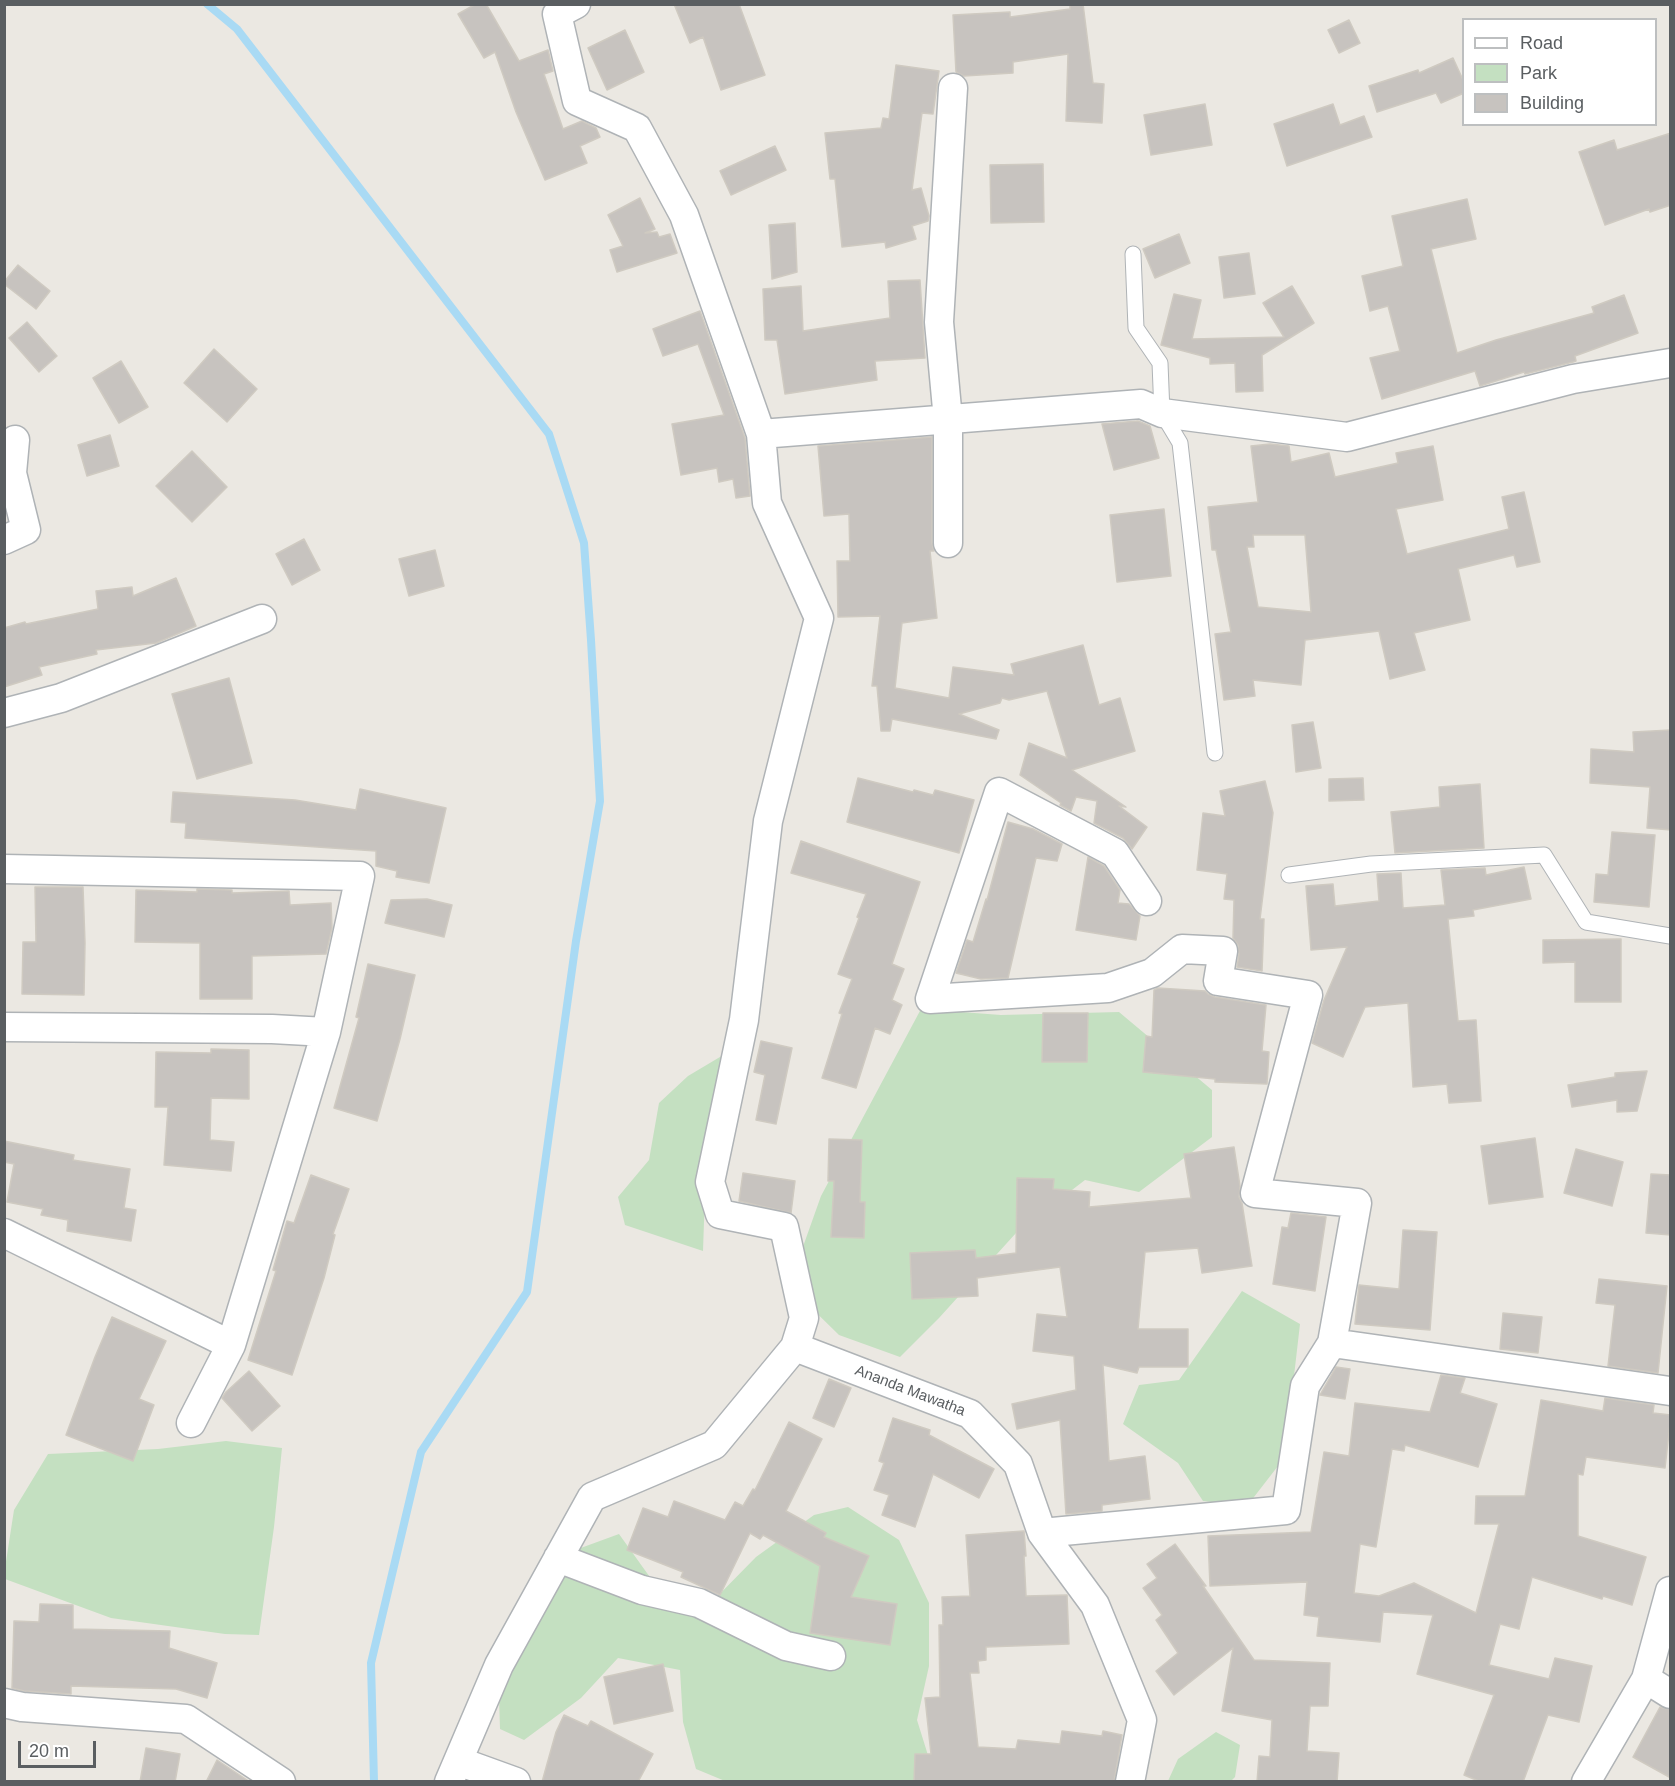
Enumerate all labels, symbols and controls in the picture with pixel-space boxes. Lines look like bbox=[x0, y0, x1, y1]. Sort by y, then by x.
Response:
legend bbox=[1462, 18, 1657, 126]
text: Road bbox=[1520, 33, 1563, 53]
text: Park bbox=[1520, 63, 1557, 83]
text: Building bbox=[1520, 93, 1584, 113]
street label: Ananda Mawatha bbox=[852, 1362, 968, 1420]
scale bar bbox=[21, 1729, 99, 1767]
text: 20 m bbox=[29, 1741, 69, 1761]

